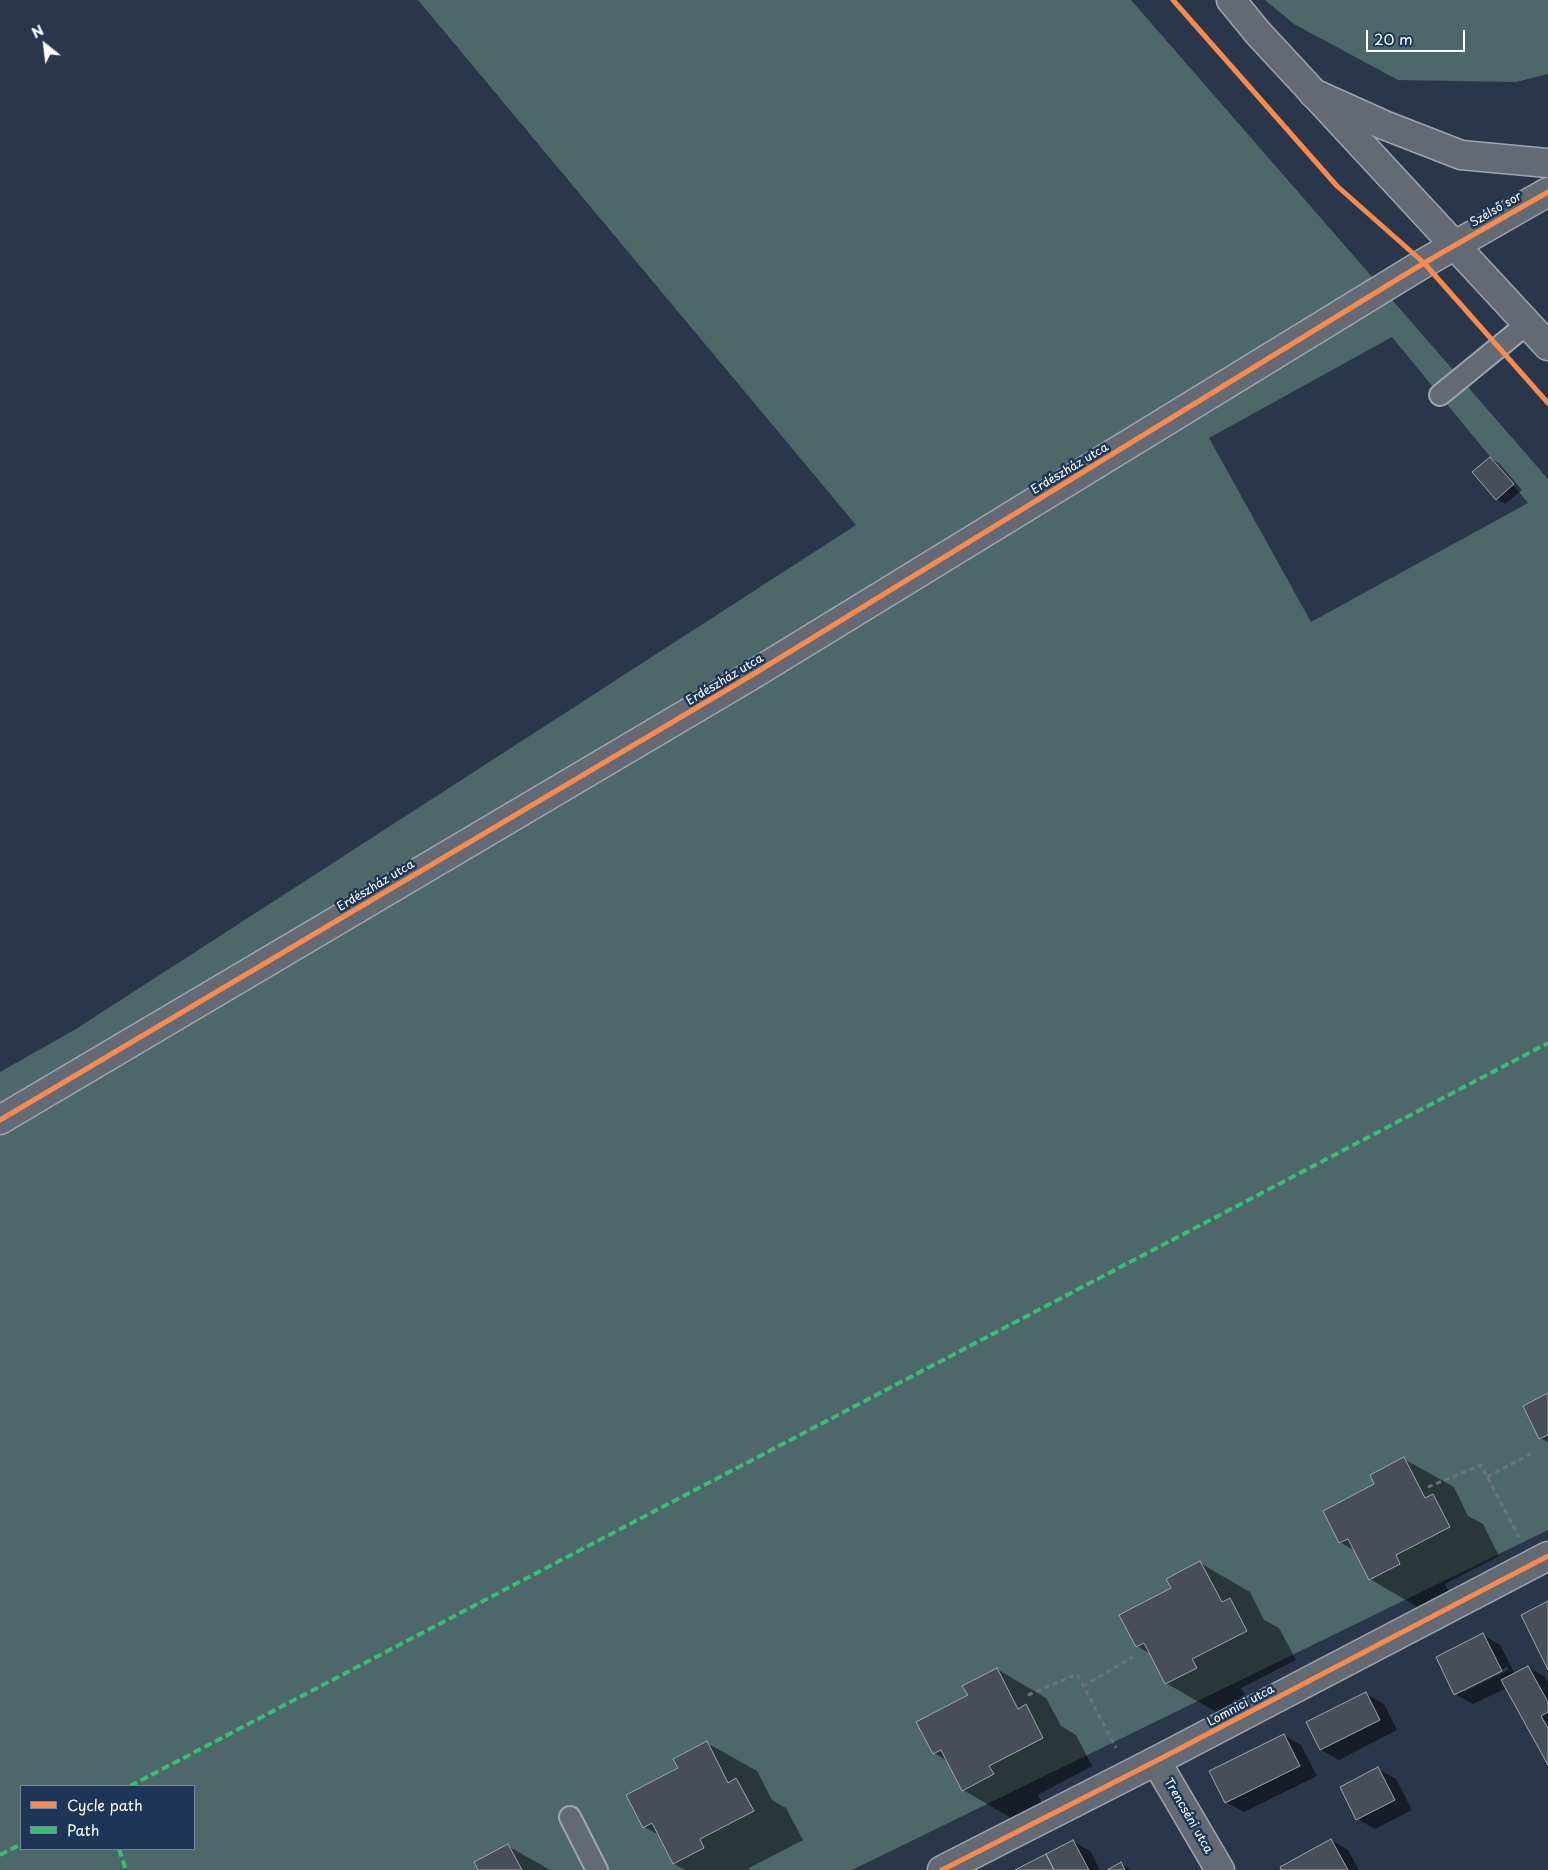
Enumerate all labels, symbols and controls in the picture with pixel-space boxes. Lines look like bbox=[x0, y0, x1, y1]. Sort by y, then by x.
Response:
north arrow bbox=[20, 20, 70, 70]
text: N bbox=[28, 20, 47, 43]
scale bar bbox=[1368, 20, 1467, 52]
text: 20 m bbox=[1374, 27, 1413, 50]
street label: Szélső sor bbox=[1467, 189, 1525, 231]
street label: Erdészház utca bbox=[1029, 440, 1111, 498]
street label: Erdészház utca bbox=[684, 651, 766, 709]
street label: Erdészház utca bbox=[335, 857, 417, 915]
street label: Lomnici utca bbox=[1205, 1682, 1277, 1730]
street label: Trencséni utca bbox=[1161, 1776, 1215, 1856]
legend bbox=[20, 1785, 195, 1850]
text: Cycle path bbox=[67, 1793, 143, 1816]
text: Path bbox=[67, 1818, 99, 1841]

